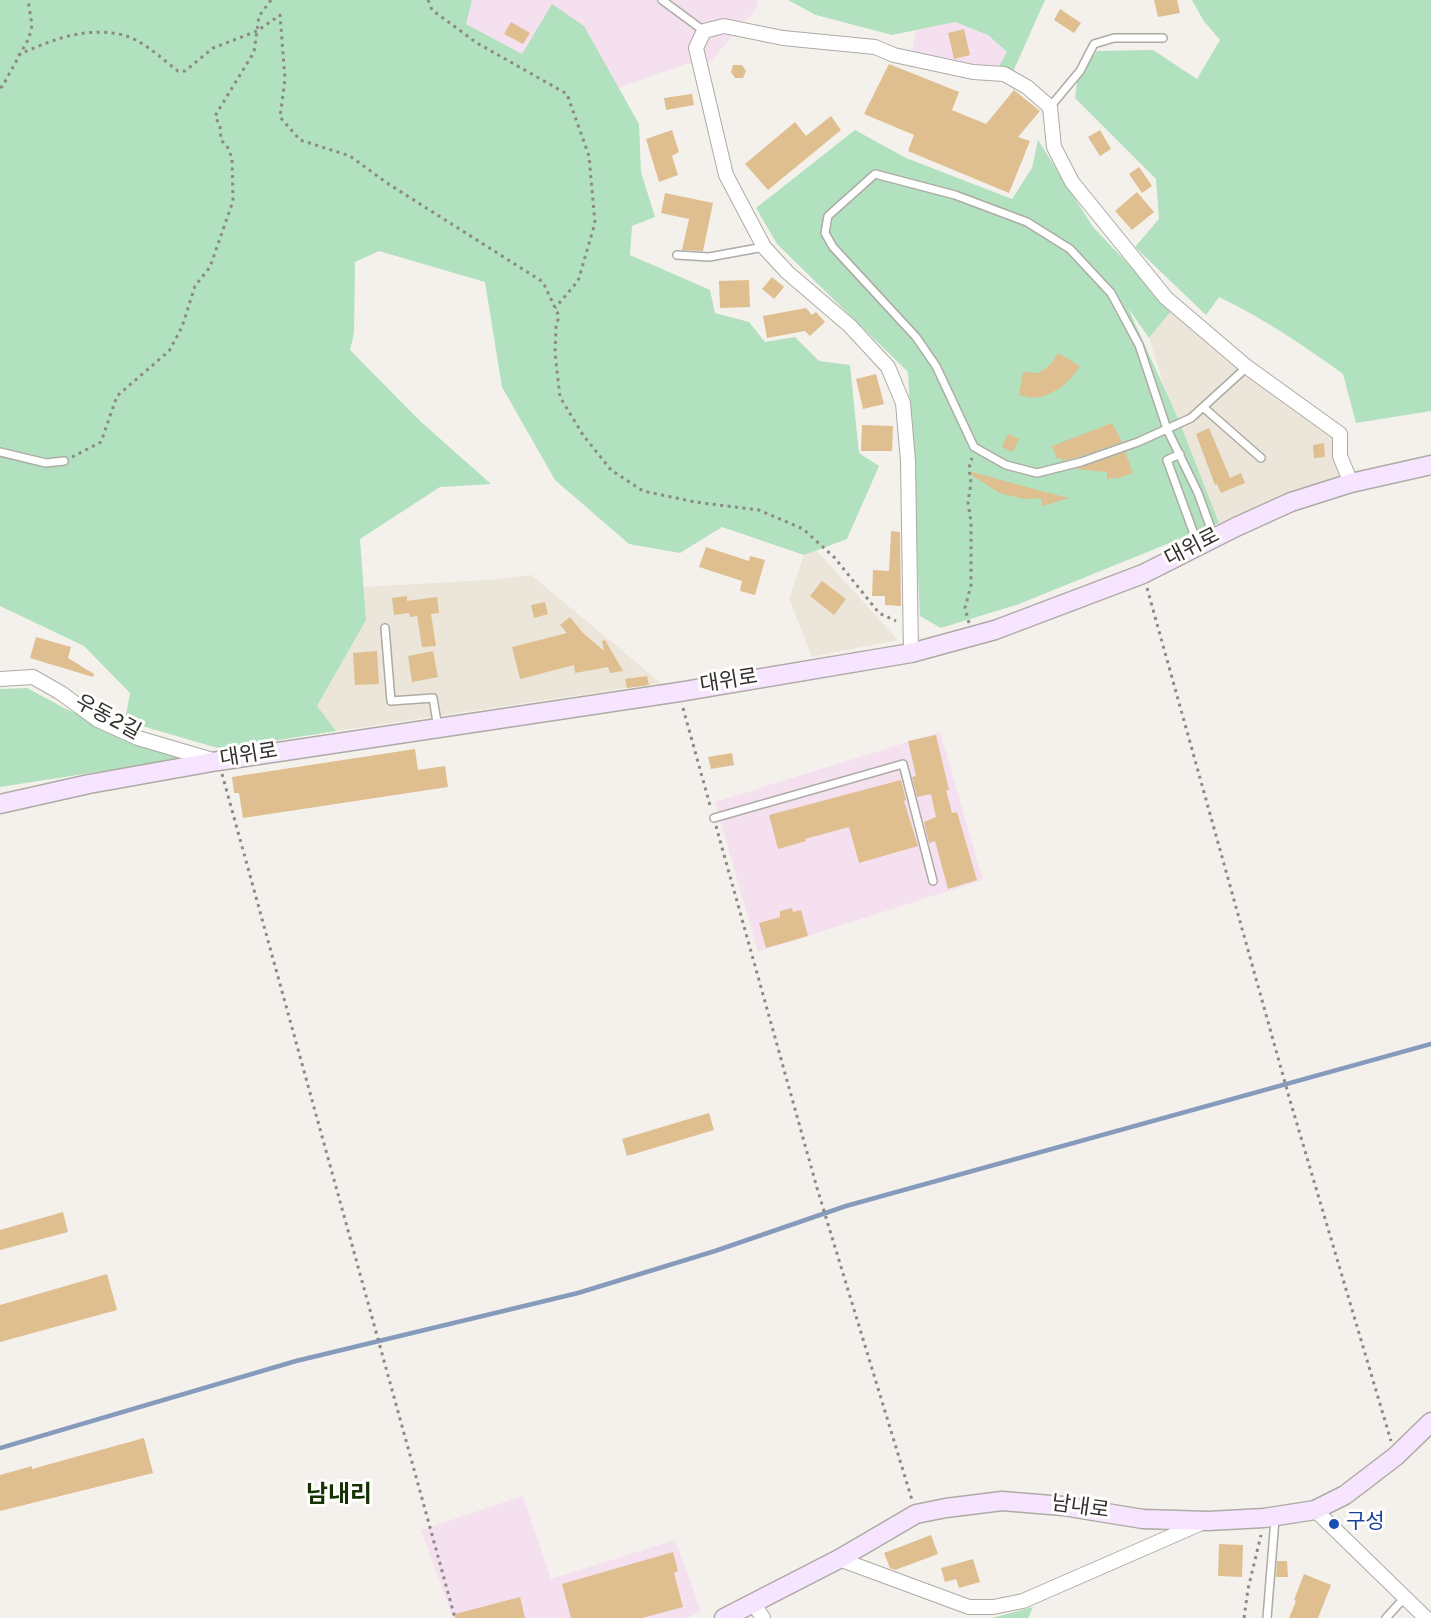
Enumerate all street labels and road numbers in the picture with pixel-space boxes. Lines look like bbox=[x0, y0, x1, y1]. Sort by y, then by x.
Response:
street label: 대위로 bbox=[1161, 525, 1225, 573]
street label: 대위로 bbox=[698, 666, 760, 700]
street label: 우동2길 bbox=[70, 691, 144, 747]
street label: 대위로 bbox=[218, 740, 280, 774]
street label: 남내로 bbox=[1050, 1492, 1110, 1526]

